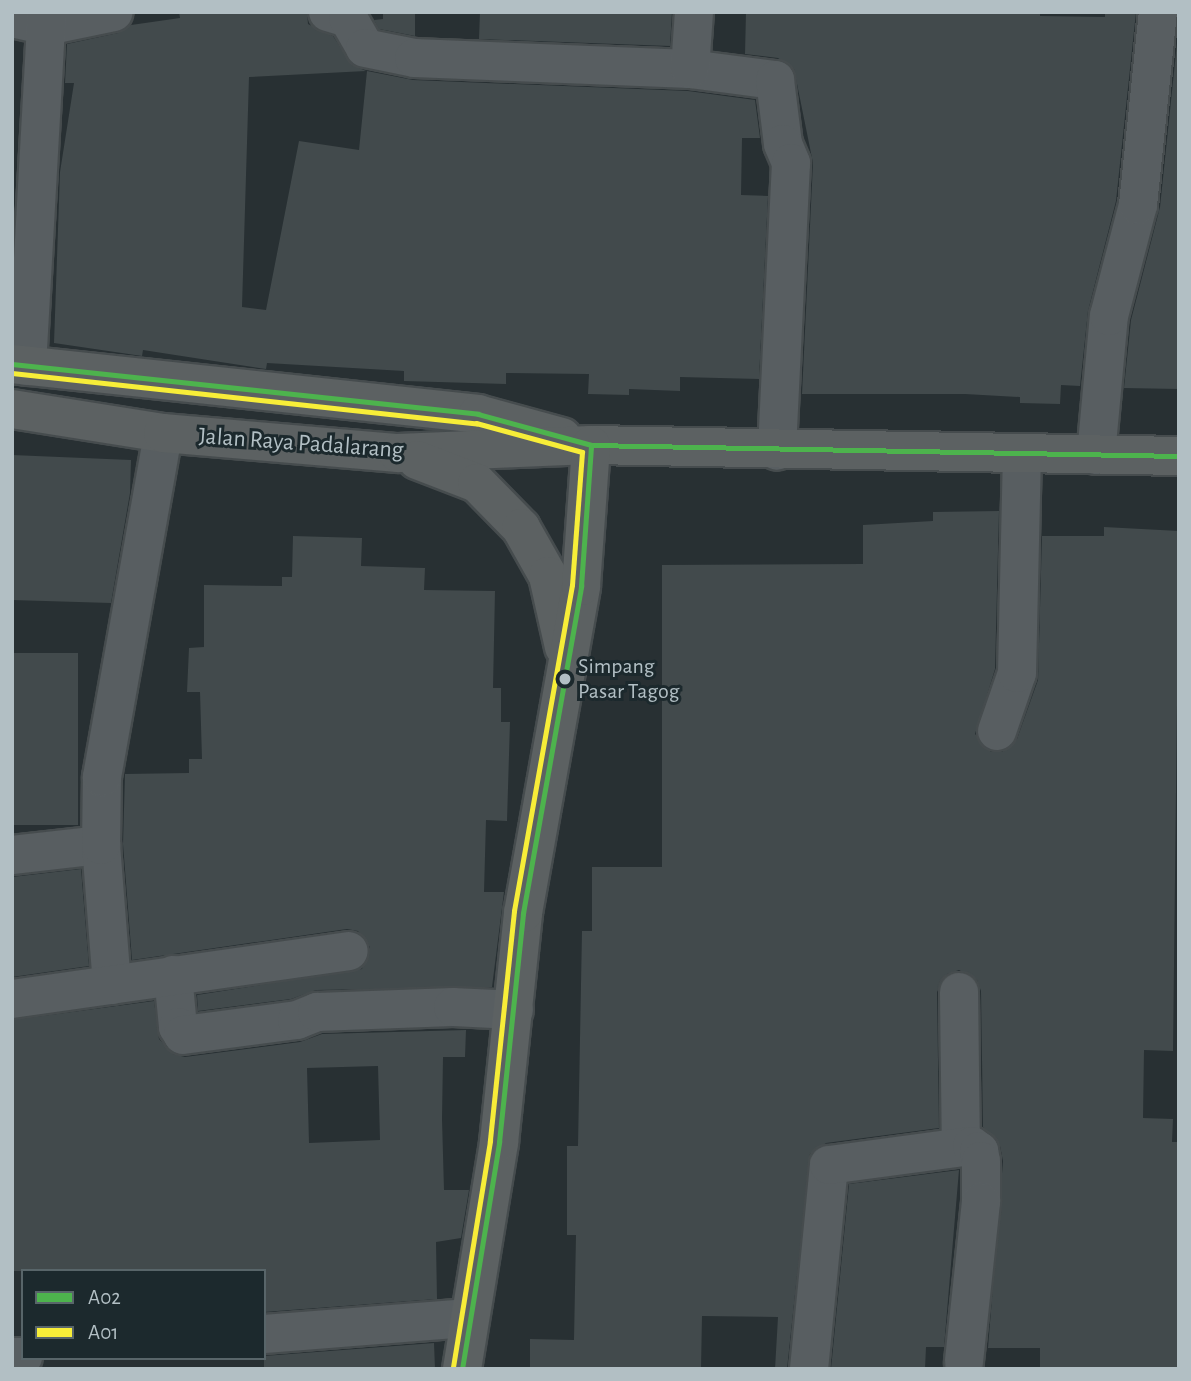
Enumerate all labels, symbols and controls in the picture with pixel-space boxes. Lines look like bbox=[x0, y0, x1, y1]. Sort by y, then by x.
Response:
street label: Jalan Raya Padalarang bbox=[198, 422, 404, 466]
place label: Simpang Pasar Tagog bbox=[578, 653, 680, 704]
marker: Simpang Pasar Tagog bbox=[558, 672, 572, 686]
legend bbox=[21, 1269, 266, 1360]
text: A02 bbox=[88, 1287, 121, 1308]
text: A01 bbox=[88, 1322, 118, 1343]

